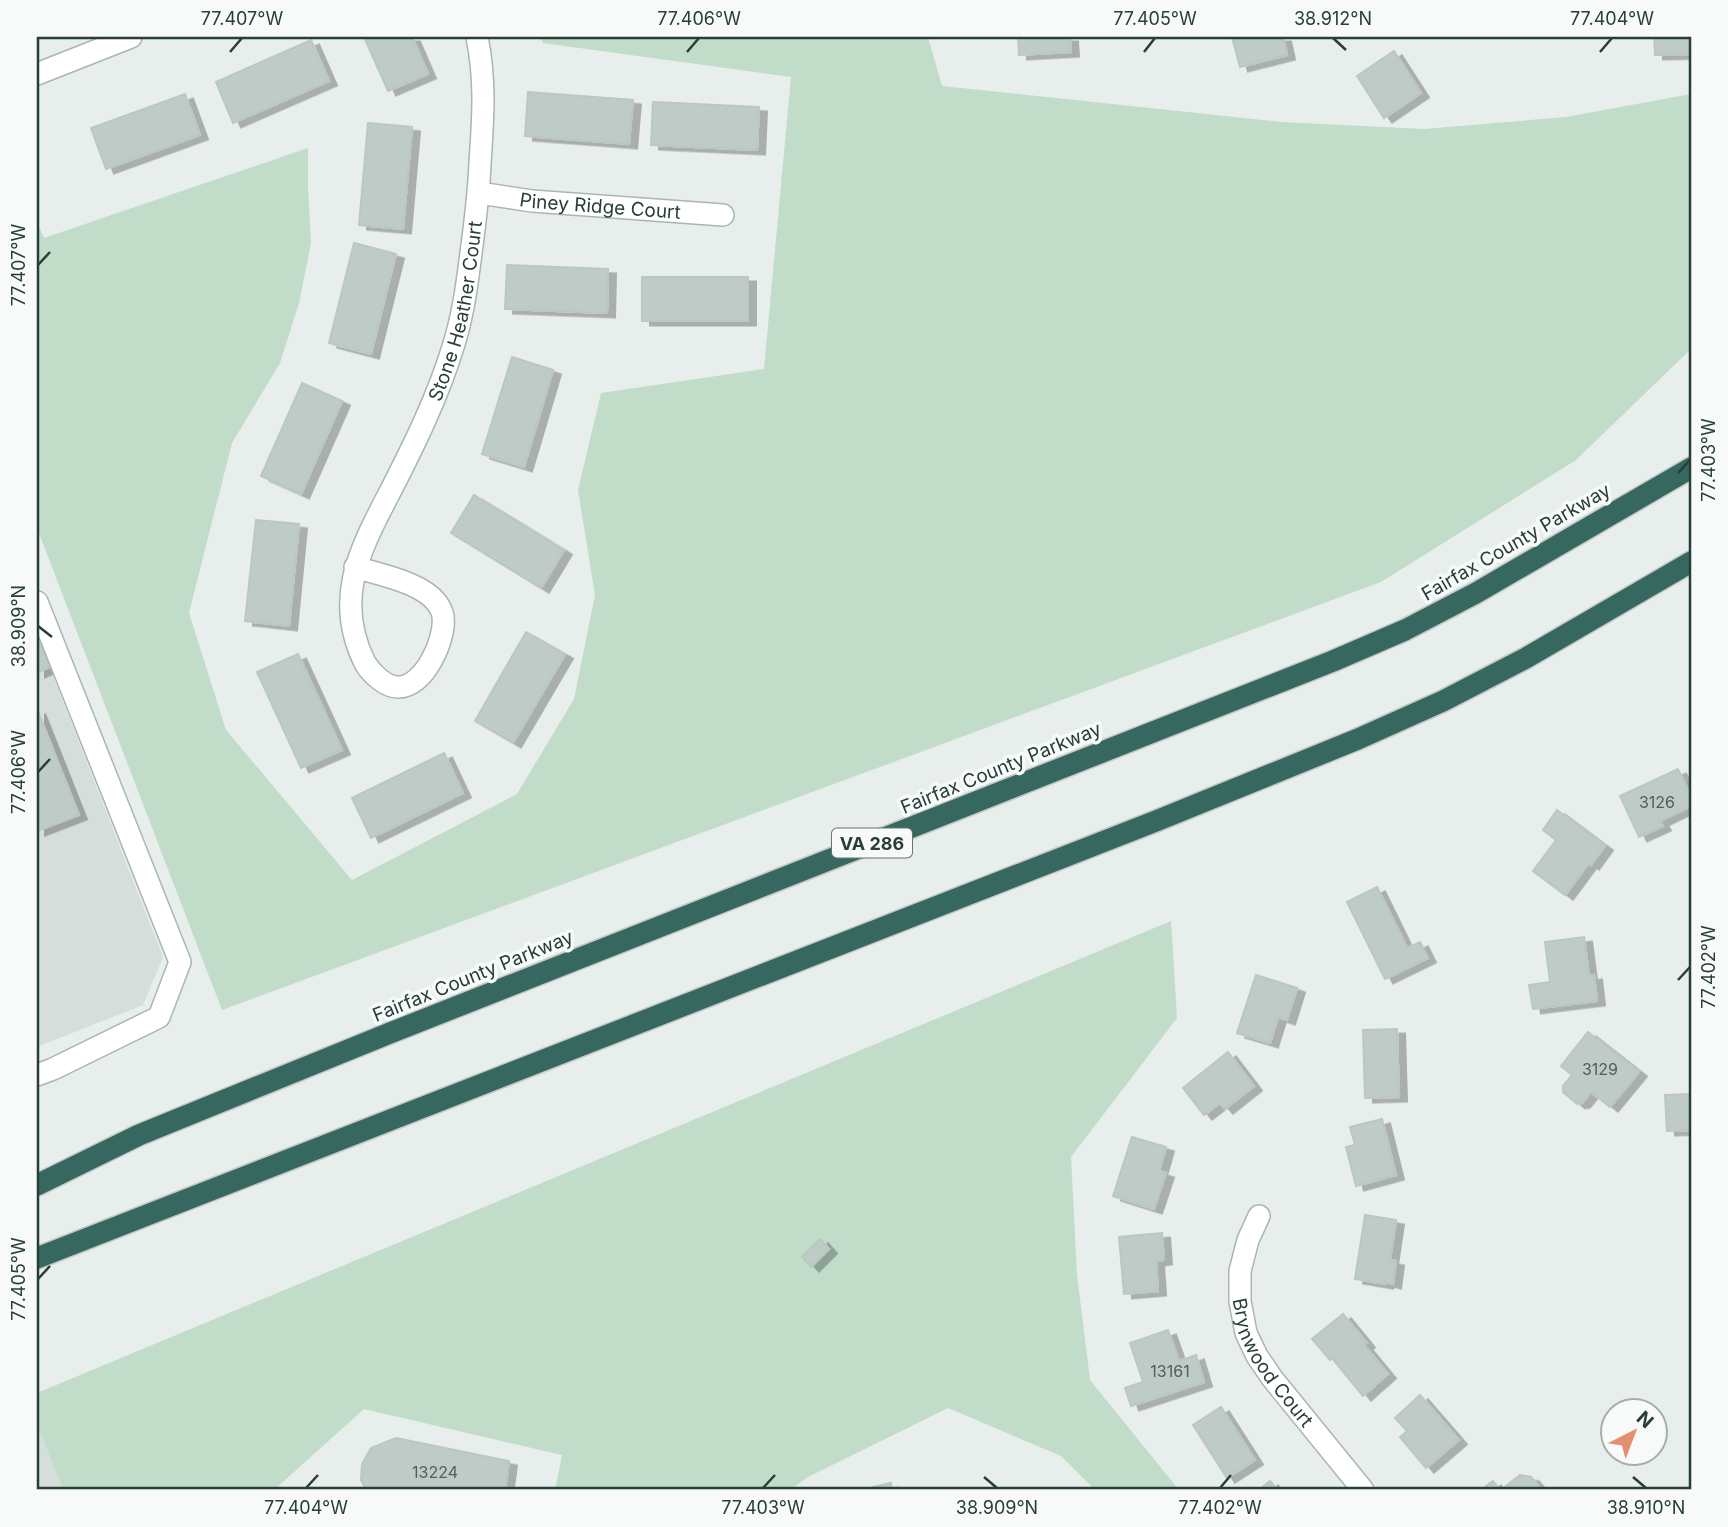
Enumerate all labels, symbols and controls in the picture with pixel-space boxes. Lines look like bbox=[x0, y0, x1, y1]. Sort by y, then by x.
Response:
text: 77.407°W bbox=[201, 8, 283, 29]
text: 77.406°W bbox=[657, 8, 741, 29]
text: 77.405°W bbox=[1113, 8, 1197, 29]
text: 38.912°N bbox=[1294, 8, 1372, 29]
text: 77.404°W bbox=[1570, 8, 1654, 29]
street label: Piney Ridge Court bbox=[518, 188, 682, 223]
street label: Stone Heather Court bbox=[423, 220, 487, 404]
text: 77.407°W bbox=[8, 224, 29, 306]
text: 77.403°W bbox=[1698, 418, 1719, 502]
street label: Fairfax County Parkway bbox=[1417, 478, 1615, 606]
text: 38.909°N bbox=[8, 585, 29, 667]
street label: Fairfax County Parkway bbox=[897, 717, 1105, 819]
text: 77.406°W bbox=[8, 730, 29, 814]
house number: 3126 bbox=[1639, 792, 1675, 812]
road number: VA 286 bbox=[832, 828, 912, 858]
street label: Fairfax County Parkway bbox=[369, 925, 577, 1027]
text: 77.402°W bbox=[1698, 925, 1719, 1009]
house number: 3129 bbox=[1582, 1059, 1618, 1079]
text: 77.405°W bbox=[8, 1237, 29, 1321]
street label: Brynwood Court bbox=[1228, 1296, 1318, 1431]
house number: 13161 bbox=[1150, 1361, 1190, 1381]
north arrow bbox=[1598, 1398, 1668, 1468]
text: N bbox=[1632, 1406, 1658, 1433]
house number: 13224 bbox=[412, 1462, 458, 1482]
text: 77.404°W bbox=[264, 1497, 348, 1518]
text: 77.403°W bbox=[721, 1497, 805, 1518]
text: 38.909°N bbox=[956, 1497, 1038, 1518]
text: 77.402°W bbox=[1178, 1497, 1262, 1518]
text: 38.910°N bbox=[1607, 1497, 1685, 1518]

